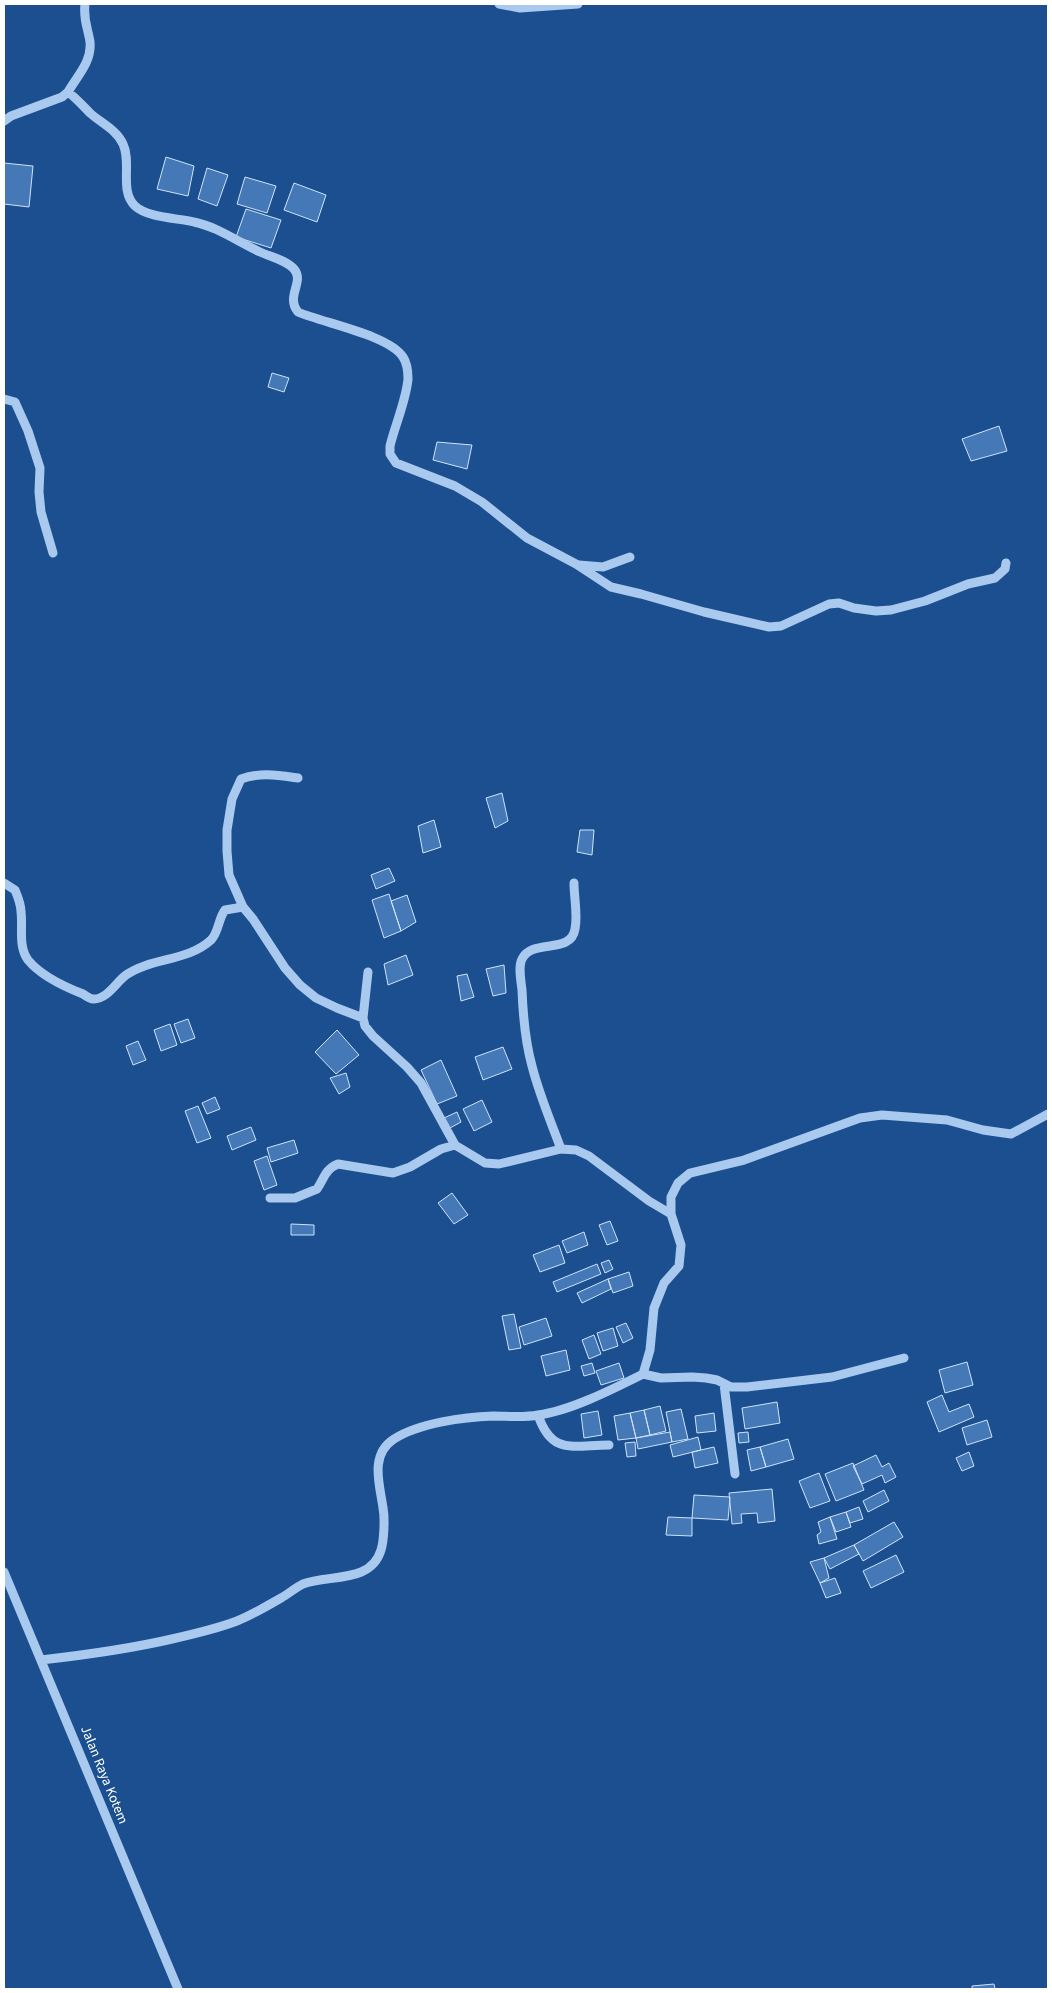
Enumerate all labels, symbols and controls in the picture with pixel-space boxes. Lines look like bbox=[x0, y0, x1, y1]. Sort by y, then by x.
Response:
street label: Jalan Raya Kotem bbox=[75, 1723, 133, 1827]

